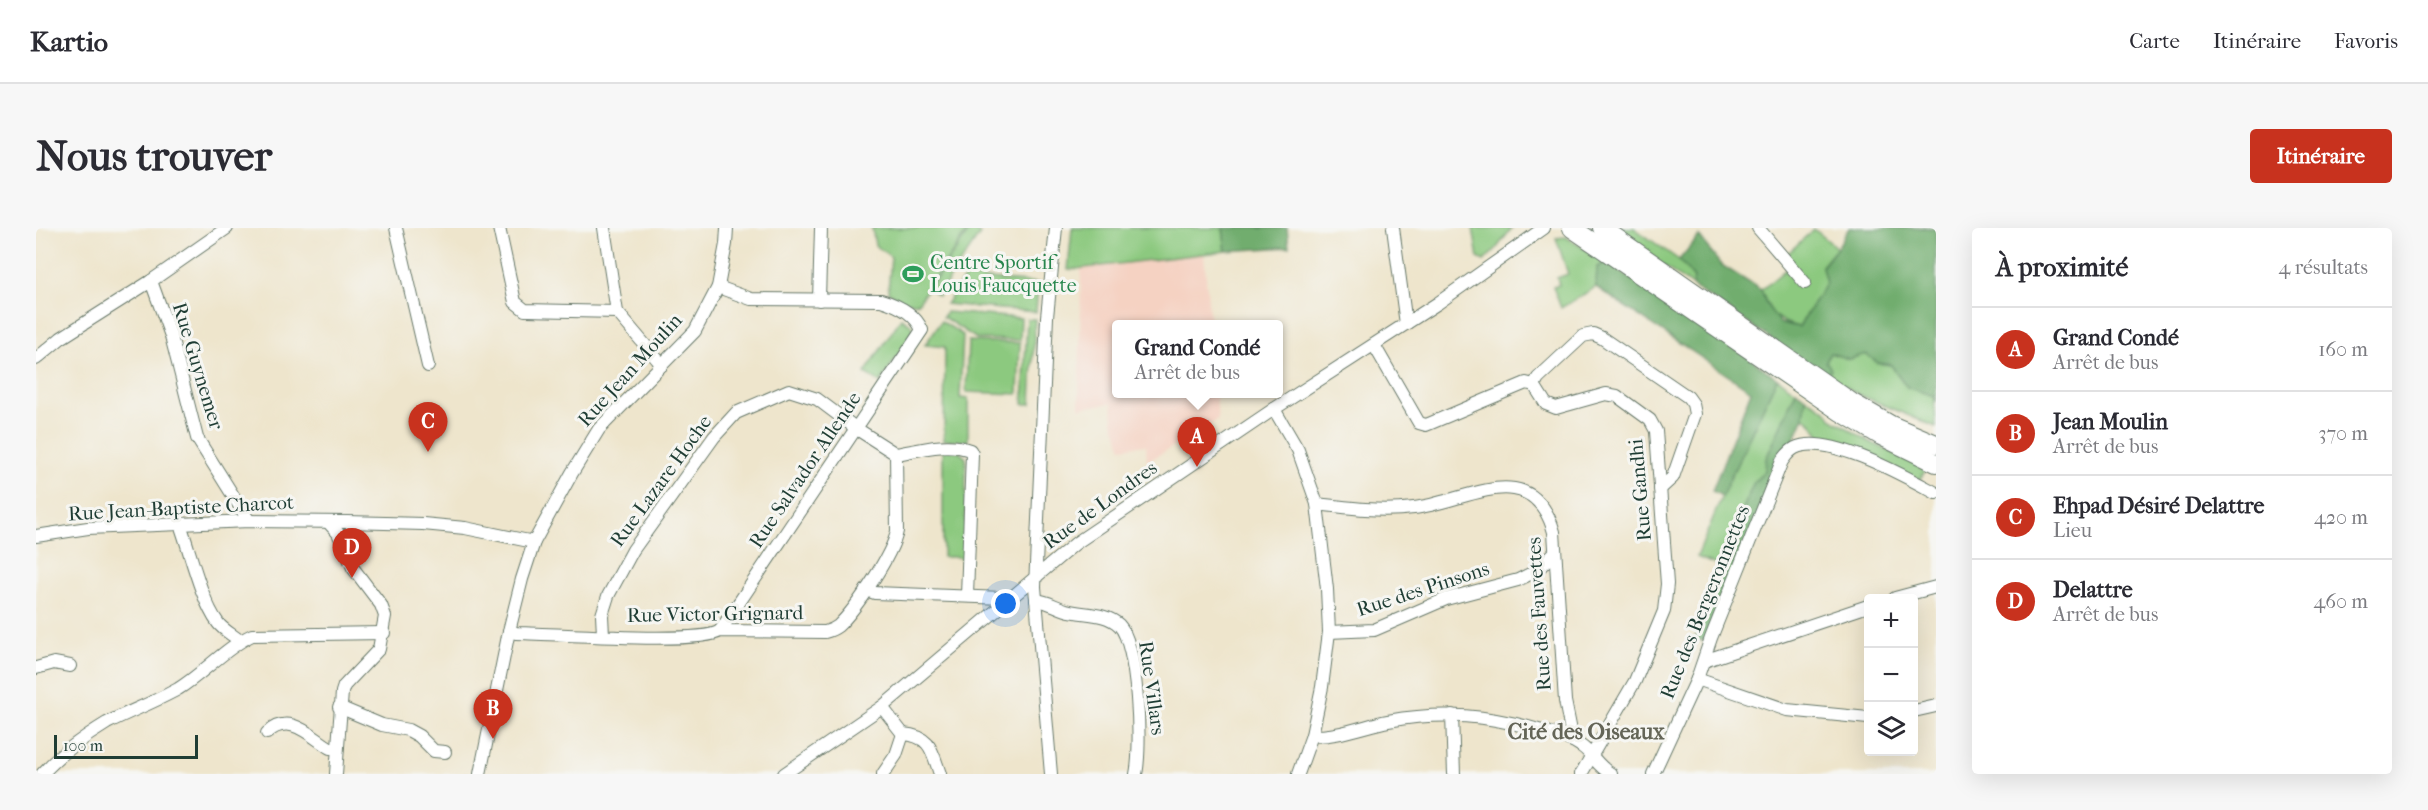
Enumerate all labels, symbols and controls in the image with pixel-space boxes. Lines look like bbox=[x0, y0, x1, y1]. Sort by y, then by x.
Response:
text: Kartio bbox=[30, 25, 108, 58]
text: Carte bbox=[2129, 29, 2180, 53]
text: Itinéraire bbox=[2213, 29, 2301, 53]
text: Favoris bbox=[2334, 29, 2398, 53]
button: Itinéraire bbox=[2250, 129, 2392, 183]
text: Nous trouver bbox=[36, 132, 272, 181]
place label: Centre Sportif Louis Faucquette bbox=[930, 251, 1077, 297]
text: À proximité bbox=[1996, 252, 2128, 283]
text: 4 résultats bbox=[2279, 256, 2368, 279]
sports icon: Centre Sportif Louis Faucquette bbox=[901, 262, 925, 286]
street label: Rue Guynemer bbox=[168, 300, 228, 433]
street label: Rue Jean Moulin bbox=[573, 308, 687, 431]
popup bbox=[1112, 320, 1283, 398]
text: Grand Condé bbox=[2053, 325, 2179, 351]
text: Grand Condé bbox=[1135, 335, 1260, 361]
text: A bbox=[2009, 338, 2022, 361]
text: 160 m bbox=[2318, 338, 2368, 361]
text: Arrêt de bus bbox=[2053, 351, 2158, 374]
text: Arrêt de bus bbox=[1135, 361, 1240, 384]
street label: Rue Salvador Allende bbox=[744, 388, 866, 552]
pin: C bbox=[408, 402, 448, 452]
text: Jean Moulin bbox=[2053, 409, 2168, 435]
street label: Rue Lazare Hoche bbox=[606, 411, 717, 551]
pin: A bbox=[1178, 418, 1216, 467]
text: B bbox=[2009, 422, 2022, 445]
text: 370 m bbox=[2318, 422, 2368, 445]
text: Arrêt de bus bbox=[2053, 435, 2158, 458]
street label: Rue Gandhi bbox=[1624, 438, 1656, 542]
street label: Rue de Londres bbox=[1039, 456, 1161, 554]
street label: Rue Jean-Baptiste Charcot bbox=[68, 491, 294, 525]
text: Ehpad Désiré Delattre bbox=[2053, 493, 2264, 519]
street label: Rue des Bergeronnettes bbox=[1656, 502, 1754, 702]
text: C bbox=[2009, 506, 2022, 529]
text: 420 m bbox=[2314, 506, 2368, 529]
text: Lieu bbox=[2053, 519, 2092, 542]
pin: D bbox=[332, 528, 372, 578]
street label: Rue des Fauvettes bbox=[1522, 536, 1556, 692]
street label: Rue des Pinsons bbox=[1354, 557, 1492, 621]
text: Delattre bbox=[2053, 577, 2133, 603]
your location bbox=[991, 589, 1020, 618]
text: D bbox=[2008, 590, 2023, 613]
text: 460 m bbox=[2313, 590, 2368, 613]
map controls bbox=[1864, 594, 1918, 756]
button: + bbox=[1864, 594, 1918, 648]
street label: Rue Victor Grignard bbox=[627, 601, 804, 627]
text: Arrêt de bus bbox=[2053, 603, 2158, 626]
street label: Rue Villars bbox=[1134, 640, 1170, 736]
button: − bbox=[1864, 648, 1918, 702]
pin: B bbox=[474, 690, 512, 739]
button: layers bbox=[1864, 702, 1918, 756]
district label: Cité des Oiseaux bbox=[1507, 719, 1665, 745]
scale bar bbox=[54, 732, 198, 760]
text: 100 m bbox=[63, 736, 103, 755]

